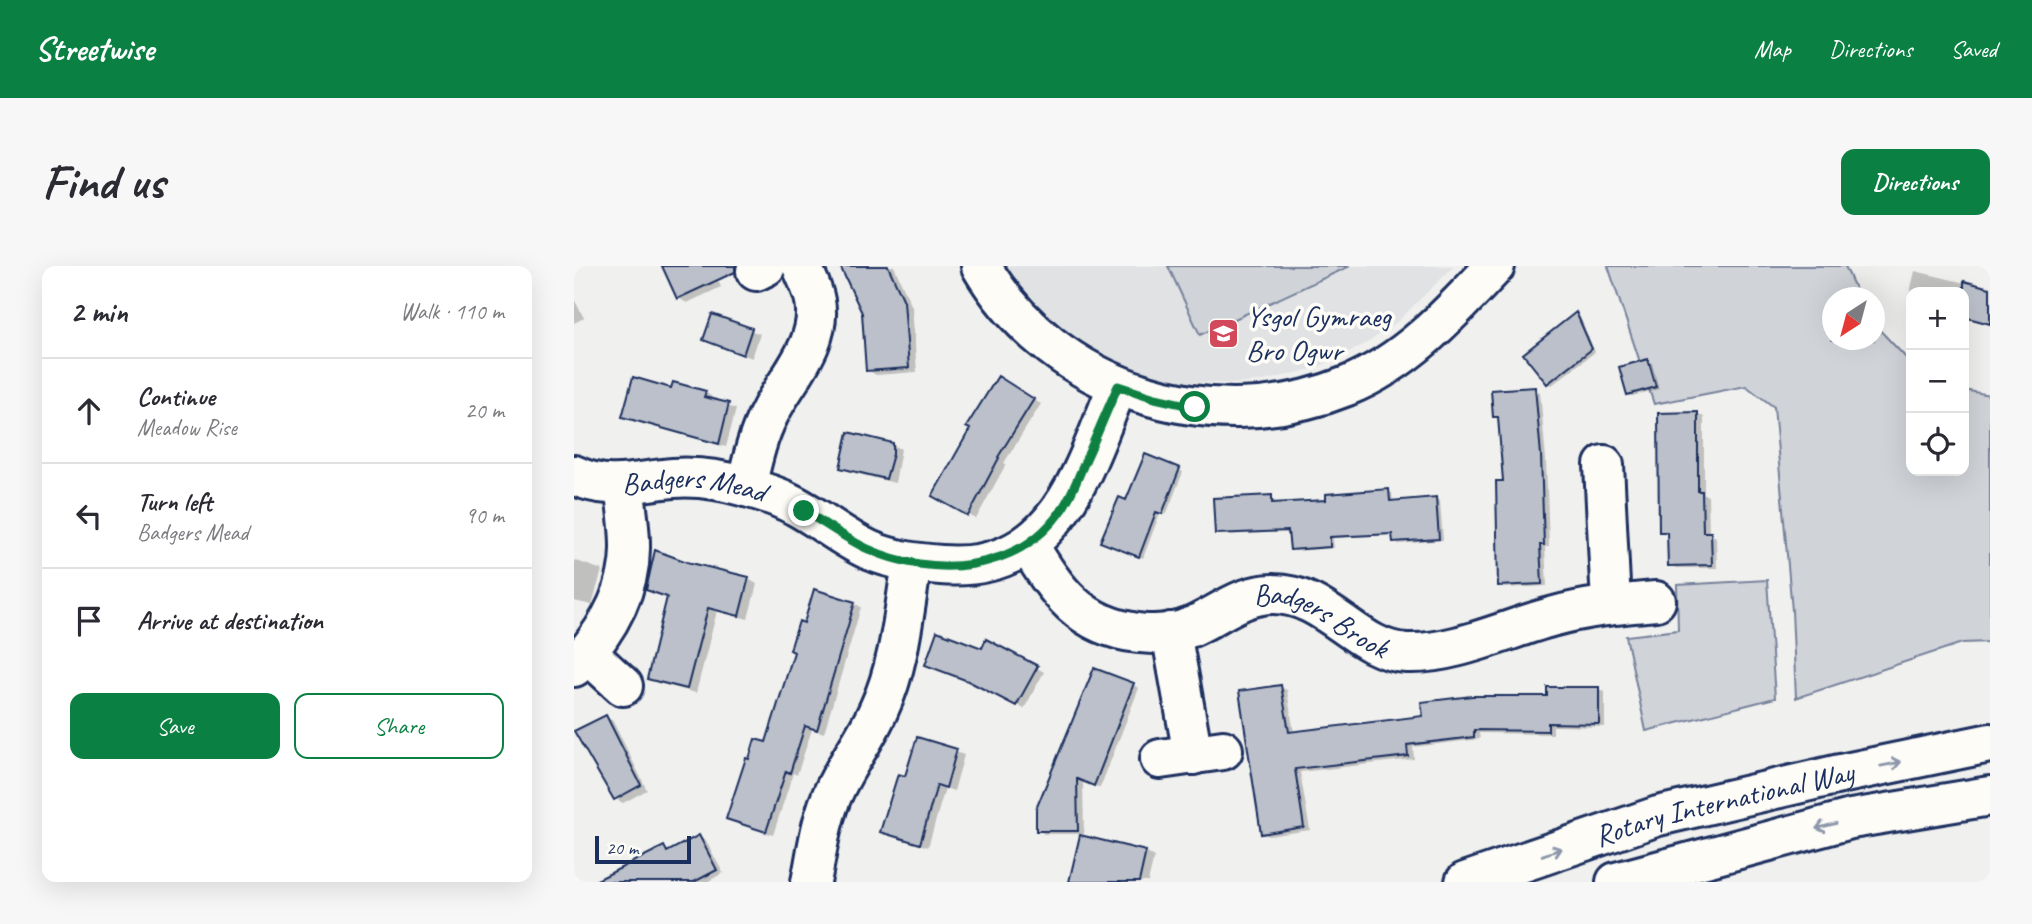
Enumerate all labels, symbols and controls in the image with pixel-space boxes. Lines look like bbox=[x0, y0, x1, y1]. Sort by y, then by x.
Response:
text: Streetwise bbox=[35, 28, 154, 70]
text: Map bbox=[1754, 34, 1791, 64]
text: Directions bbox=[1829, 34, 1912, 64]
text: Saved bbox=[1950, 34, 1997, 64]
button: Directions bbox=[1841, 149, 1990, 215]
text: Find us bbox=[42, 151, 164, 213]
north arrow bbox=[1822, 287, 1885, 350]
map controls bbox=[1906, 287, 1969, 476]
button: + bbox=[1906, 287, 1969, 350]
text: 2 min bbox=[70, 293, 127, 331]
text: Walk · 110 m bbox=[400, 297, 504, 326]
place label: Ysgol Gymraeg Bro Ogwr bbox=[1246, 297, 1392, 369]
school or university icon: Ysgol Gymraeg Bro Ogwr bbox=[1206, 316, 1240, 350]
button: − bbox=[1906, 350, 1969, 413]
text: Continue bbox=[137, 380, 215, 413]
route start bbox=[1179, 391, 1210, 422]
icon: ahead bbox=[70, 392, 108, 430]
text: 20 m bbox=[465, 396, 504, 425]
text: Meadow Rise bbox=[137, 413, 237, 442]
button: locate bbox=[1906, 413, 1969, 476]
street label: Badgers Mead bbox=[620, 458, 775, 512]
text: Turn left bbox=[137, 485, 212, 518]
route end bbox=[788, 495, 819, 526]
icon: left bbox=[70, 497, 108, 535]
text: 90 m bbox=[465, 501, 504, 530]
text: Badgers Mead bbox=[137, 518, 249, 547]
street label: Badgers Brook bbox=[1250, 575, 1395, 668]
icon: arrive bbox=[70, 602, 108, 640]
text: Arrive at destination bbox=[137, 604, 323, 637]
button: Save bbox=[70, 693, 280, 759]
button: Share bbox=[294, 693, 504, 759]
street label: Rotary International Way bbox=[1589, 752, 1859, 855]
one-way arrow bbox=[1879, 756, 1902, 770]
one-way arrow bbox=[1816, 820, 1838, 833]
scale bar bbox=[595, 833, 691, 865]
text: 20 m bbox=[606, 836, 638, 860]
one-way arrow bbox=[1541, 845, 1563, 857]

